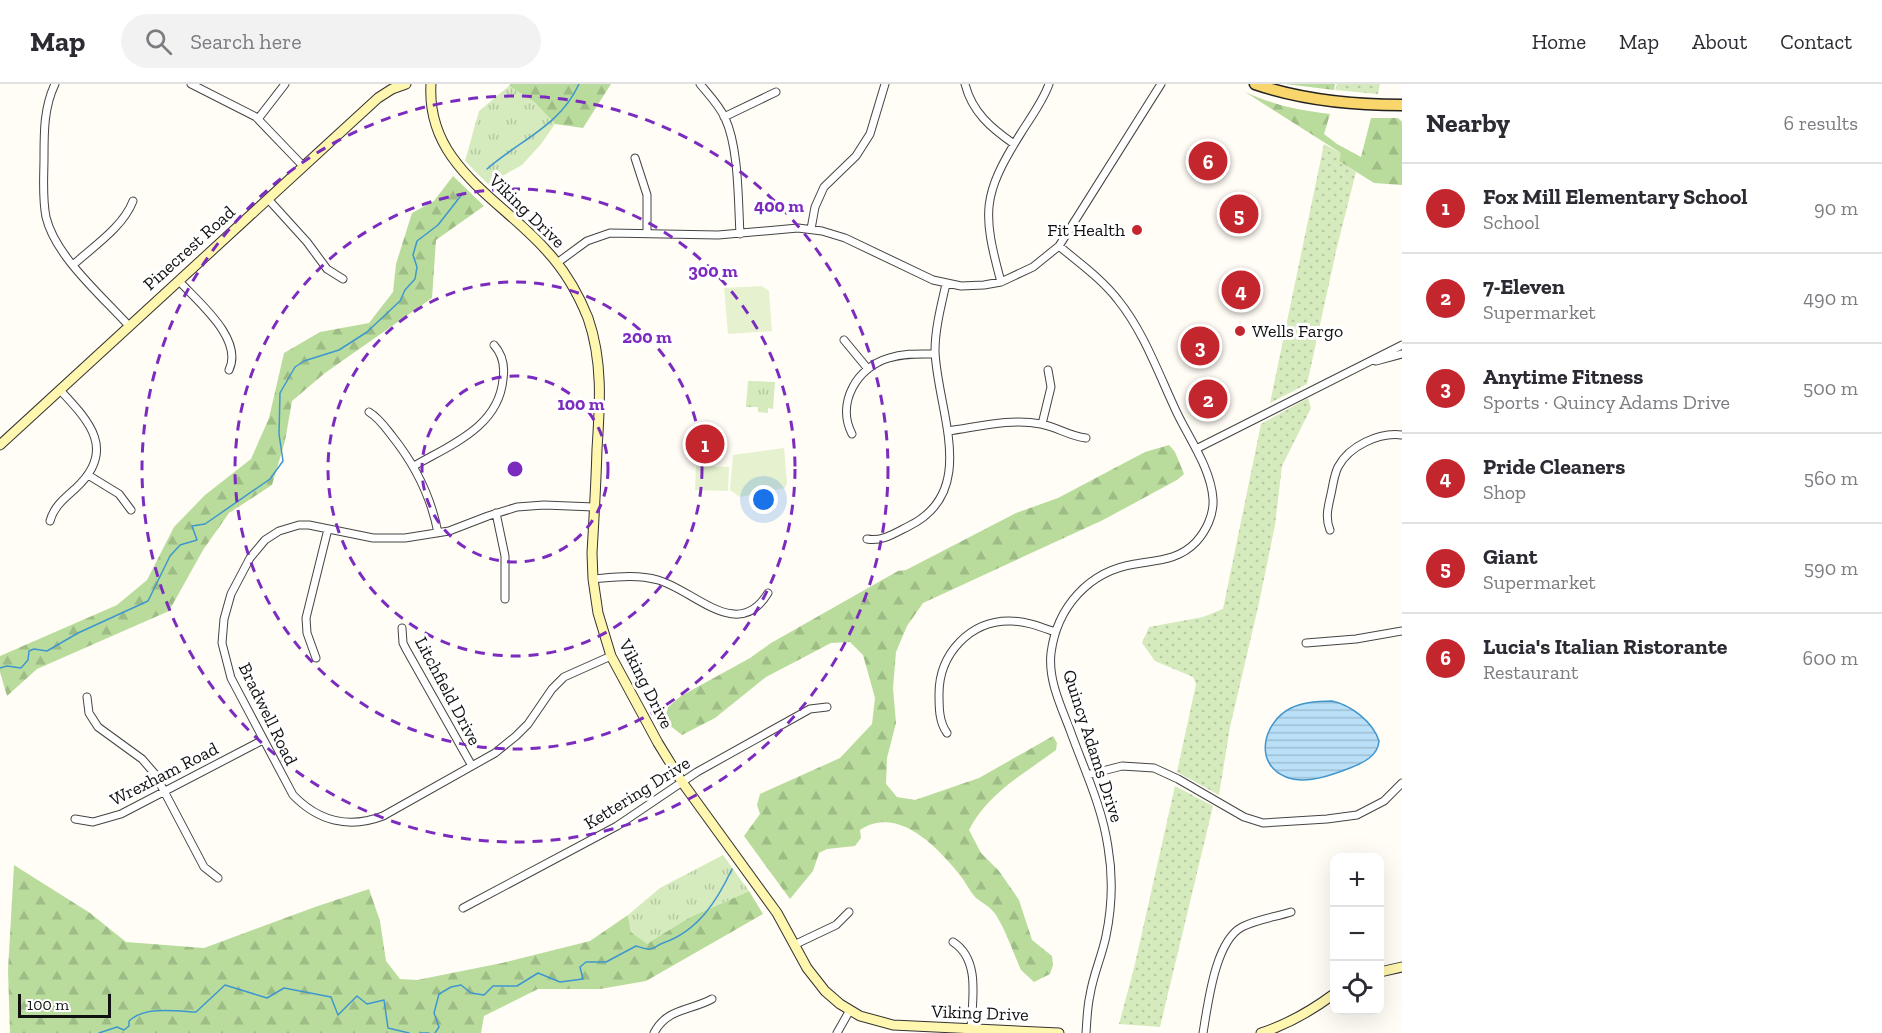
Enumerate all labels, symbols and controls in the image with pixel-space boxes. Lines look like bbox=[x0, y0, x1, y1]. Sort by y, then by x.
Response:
search box bbox=[121, 14, 541, 68]
text: Map bbox=[30, 25, 85, 58]
icon: search bbox=[142, 25, 175, 58]
text: Search here bbox=[190, 28, 302, 55]
text: Home bbox=[1532, 29, 1586, 54]
text: Map bbox=[1619, 29, 1659, 54]
text: About bbox=[1692, 29, 1747, 54]
text: Contact bbox=[1780, 29, 1852, 54]
text: Nearby bbox=[1426, 107, 1510, 139]
text: 6 results bbox=[1784, 111, 1858, 135]
pin: 6 bbox=[1188, 138, 1228, 184]
street label: Viking Drive bbox=[484, 169, 570, 253]
text: Fox Mill Elementary School bbox=[1483, 183, 1748, 210]
pin: 5 bbox=[1220, 192, 1258, 236]
text: 400 m bbox=[754, 195, 804, 217]
text: 1 bbox=[1441, 196, 1450, 220]
text: 90 m bbox=[1814, 196, 1858, 220]
street label: Pinecrest Road bbox=[139, 201, 239, 295]
text: School bbox=[1483, 210, 1540, 234]
place label: Fit Health bbox=[1047, 219, 1125, 241]
marker: Fit Health bbox=[1130, 223, 1144, 237]
text: 300 m bbox=[688, 260, 738, 282]
pin: 4 bbox=[1222, 268, 1260, 312]
text: 7-Eleven bbox=[1483, 273, 1565, 300]
text: 2 bbox=[1440, 286, 1451, 310]
text: 490 m bbox=[1803, 286, 1858, 310]
text: Supermarket bbox=[1483, 300, 1596, 324]
place label: Wells Fargo bbox=[1252, 320, 1343, 342]
pin: 3 bbox=[1180, 324, 1220, 368]
marker: Wells Fargo bbox=[1233, 324, 1247, 338]
text: 200 m bbox=[622, 326, 672, 348]
text: Anytime Fitness bbox=[1483, 363, 1643, 390]
pin: 2 bbox=[1188, 376, 1228, 422]
text: 3 bbox=[1440, 376, 1451, 400]
text: 500 m bbox=[1803, 376, 1858, 400]
text: Sports · Quincy Adams Drive bbox=[1483, 390, 1730, 414]
text: 100 m bbox=[557, 393, 605, 415]
pin: 1 bbox=[686, 422, 724, 466]
text: Pride Cleaners bbox=[1483, 453, 1625, 480]
centre of rings bbox=[505, 459, 525, 479]
text: 4 bbox=[1440, 466, 1451, 490]
text: 560 m bbox=[1804, 466, 1858, 490]
text: Shop bbox=[1483, 480, 1526, 504]
your location bbox=[749, 485, 778, 514]
text: Giant bbox=[1483, 543, 1538, 570]
text: 5 bbox=[1440, 556, 1451, 580]
text: 590 m bbox=[1804, 556, 1858, 580]
text: Supermarket bbox=[1483, 570, 1596, 594]
street label: Litchfield Drive bbox=[410, 633, 486, 749]
text: Lucia's Italian Ristorante bbox=[1483, 633, 1727, 660]
street label: Viking Drive bbox=[614, 635, 678, 732]
text: 6 bbox=[1440, 646, 1451, 670]
text: 600 m bbox=[1803, 646, 1858, 670]
street label: Bradwell Road bbox=[234, 659, 302, 769]
text: Restaurant bbox=[1483, 660, 1579, 684]
street label: Quincy Adams Drive bbox=[1058, 667, 1128, 825]
street label: Wrexham Road bbox=[106, 737, 222, 811]
street label: Kettering Drive bbox=[580, 752, 694, 834]
map controls bbox=[1330, 853, 1384, 1015]
button: + bbox=[1330, 853, 1384, 907]
button: − bbox=[1330, 907, 1384, 961]
button: locate bbox=[1330, 961, 1384, 1015]
scale bar bbox=[18, 991, 111, 1018]
text: 100 m bbox=[27, 995, 69, 1014]
street label: Viking Drive bbox=[930, 1000, 1029, 1026]

